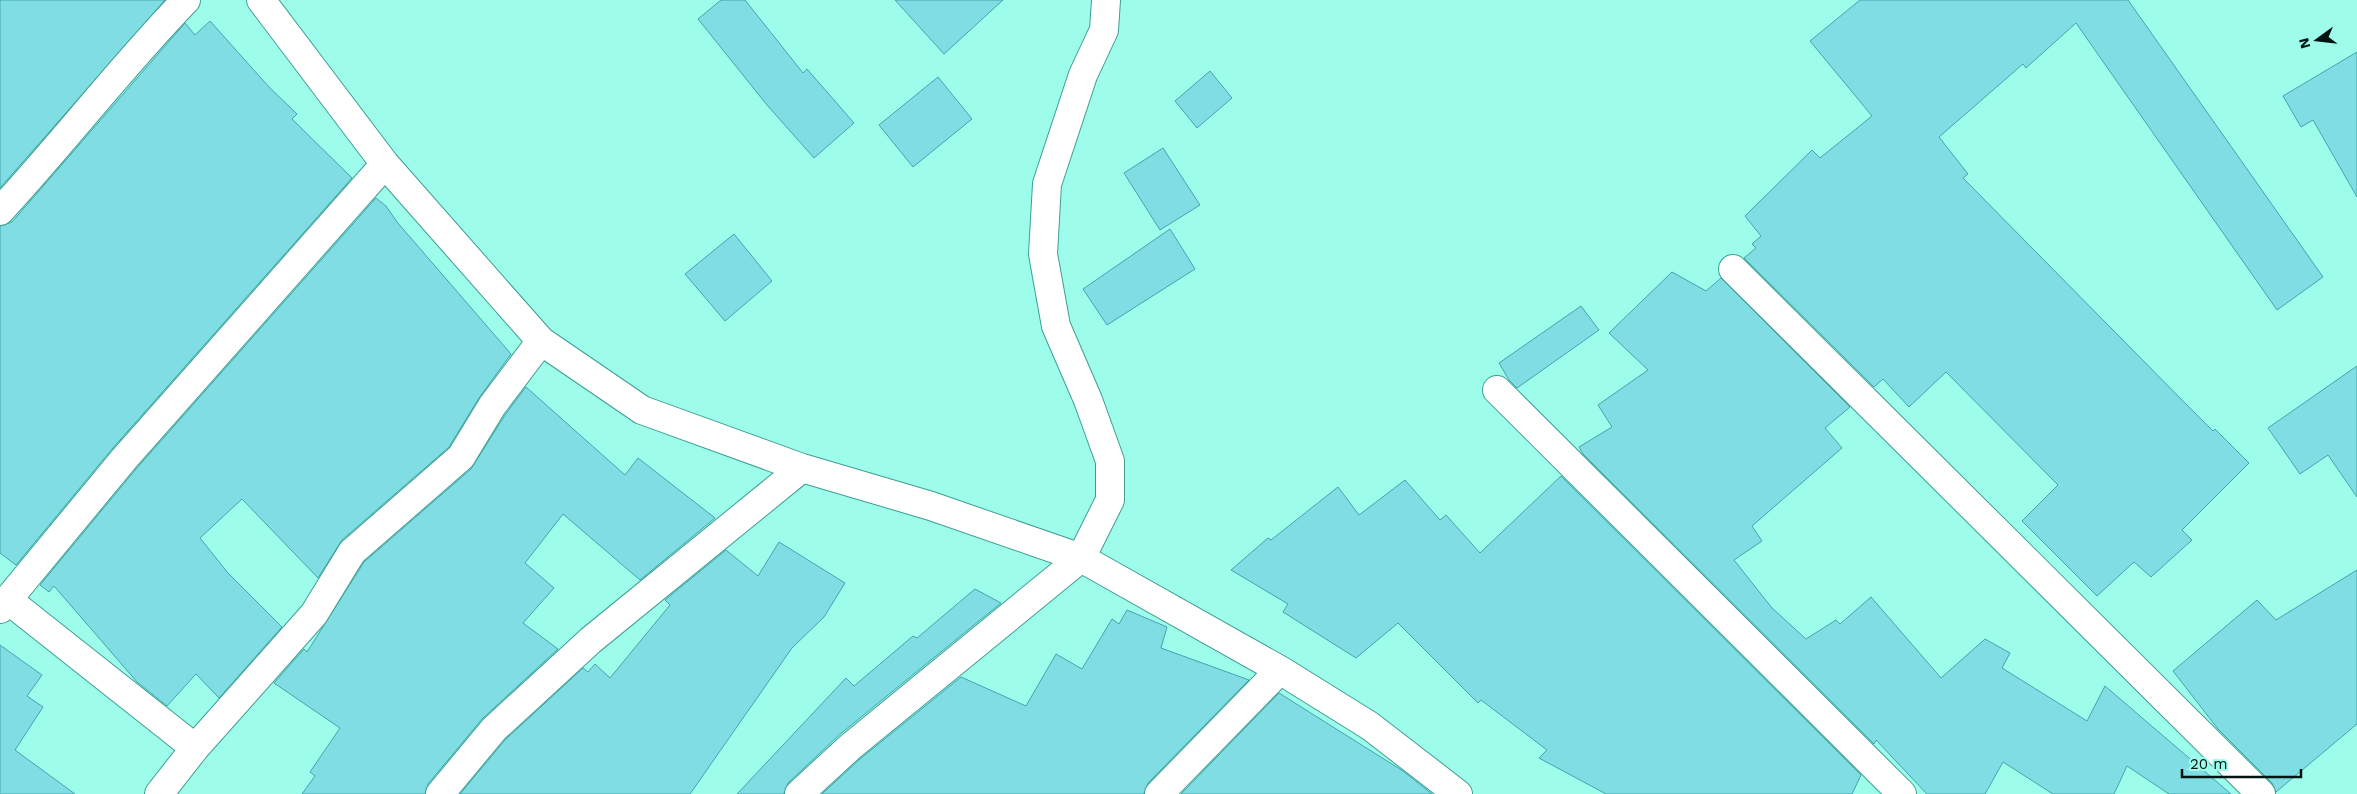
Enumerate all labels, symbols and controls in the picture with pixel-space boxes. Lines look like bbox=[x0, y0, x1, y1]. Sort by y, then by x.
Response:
north arrow bbox=[2292, 15, 2342, 65]
text: N bbox=[2295, 36, 2314, 50]
scale bar bbox=[2182, 746, 2301, 778]
text: 20 m bbox=[2190, 755, 2228, 773]

